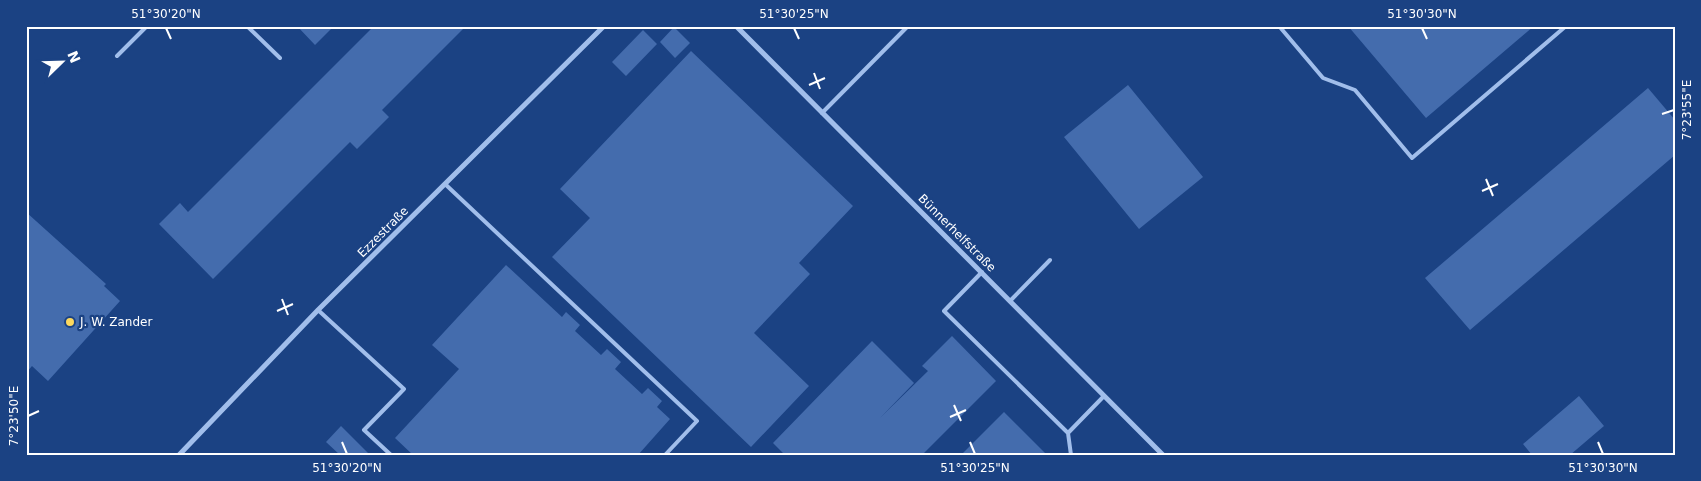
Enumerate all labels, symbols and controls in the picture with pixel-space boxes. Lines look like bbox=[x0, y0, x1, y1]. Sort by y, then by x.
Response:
text: 51°30'20"N bbox=[131, 7, 201, 21]
text: 51°30'25"N bbox=[759, 7, 829, 21]
text: 51°30'30"N bbox=[1387, 7, 1457, 21]
north arrow bbox=[38, 38, 88, 88]
text: N bbox=[64, 48, 84, 65]
text: 7°23'55"E bbox=[1680, 80, 1694, 140]
street label: Bünnerhelfstraße bbox=[915, 191, 999, 275]
street label: Ezzestraße bbox=[355, 204, 411, 260]
place label: J. W. Zander bbox=[79, 315, 152, 329]
marker: J. W. Zander bbox=[64, 316, 76, 328]
text: 7°23'50"E bbox=[7, 386, 21, 446]
text: 51°30'20"N bbox=[312, 461, 382, 475]
text: 51°30'25"N bbox=[940, 461, 1010, 475]
text: 51°30'30"N bbox=[1568, 461, 1638, 475]

